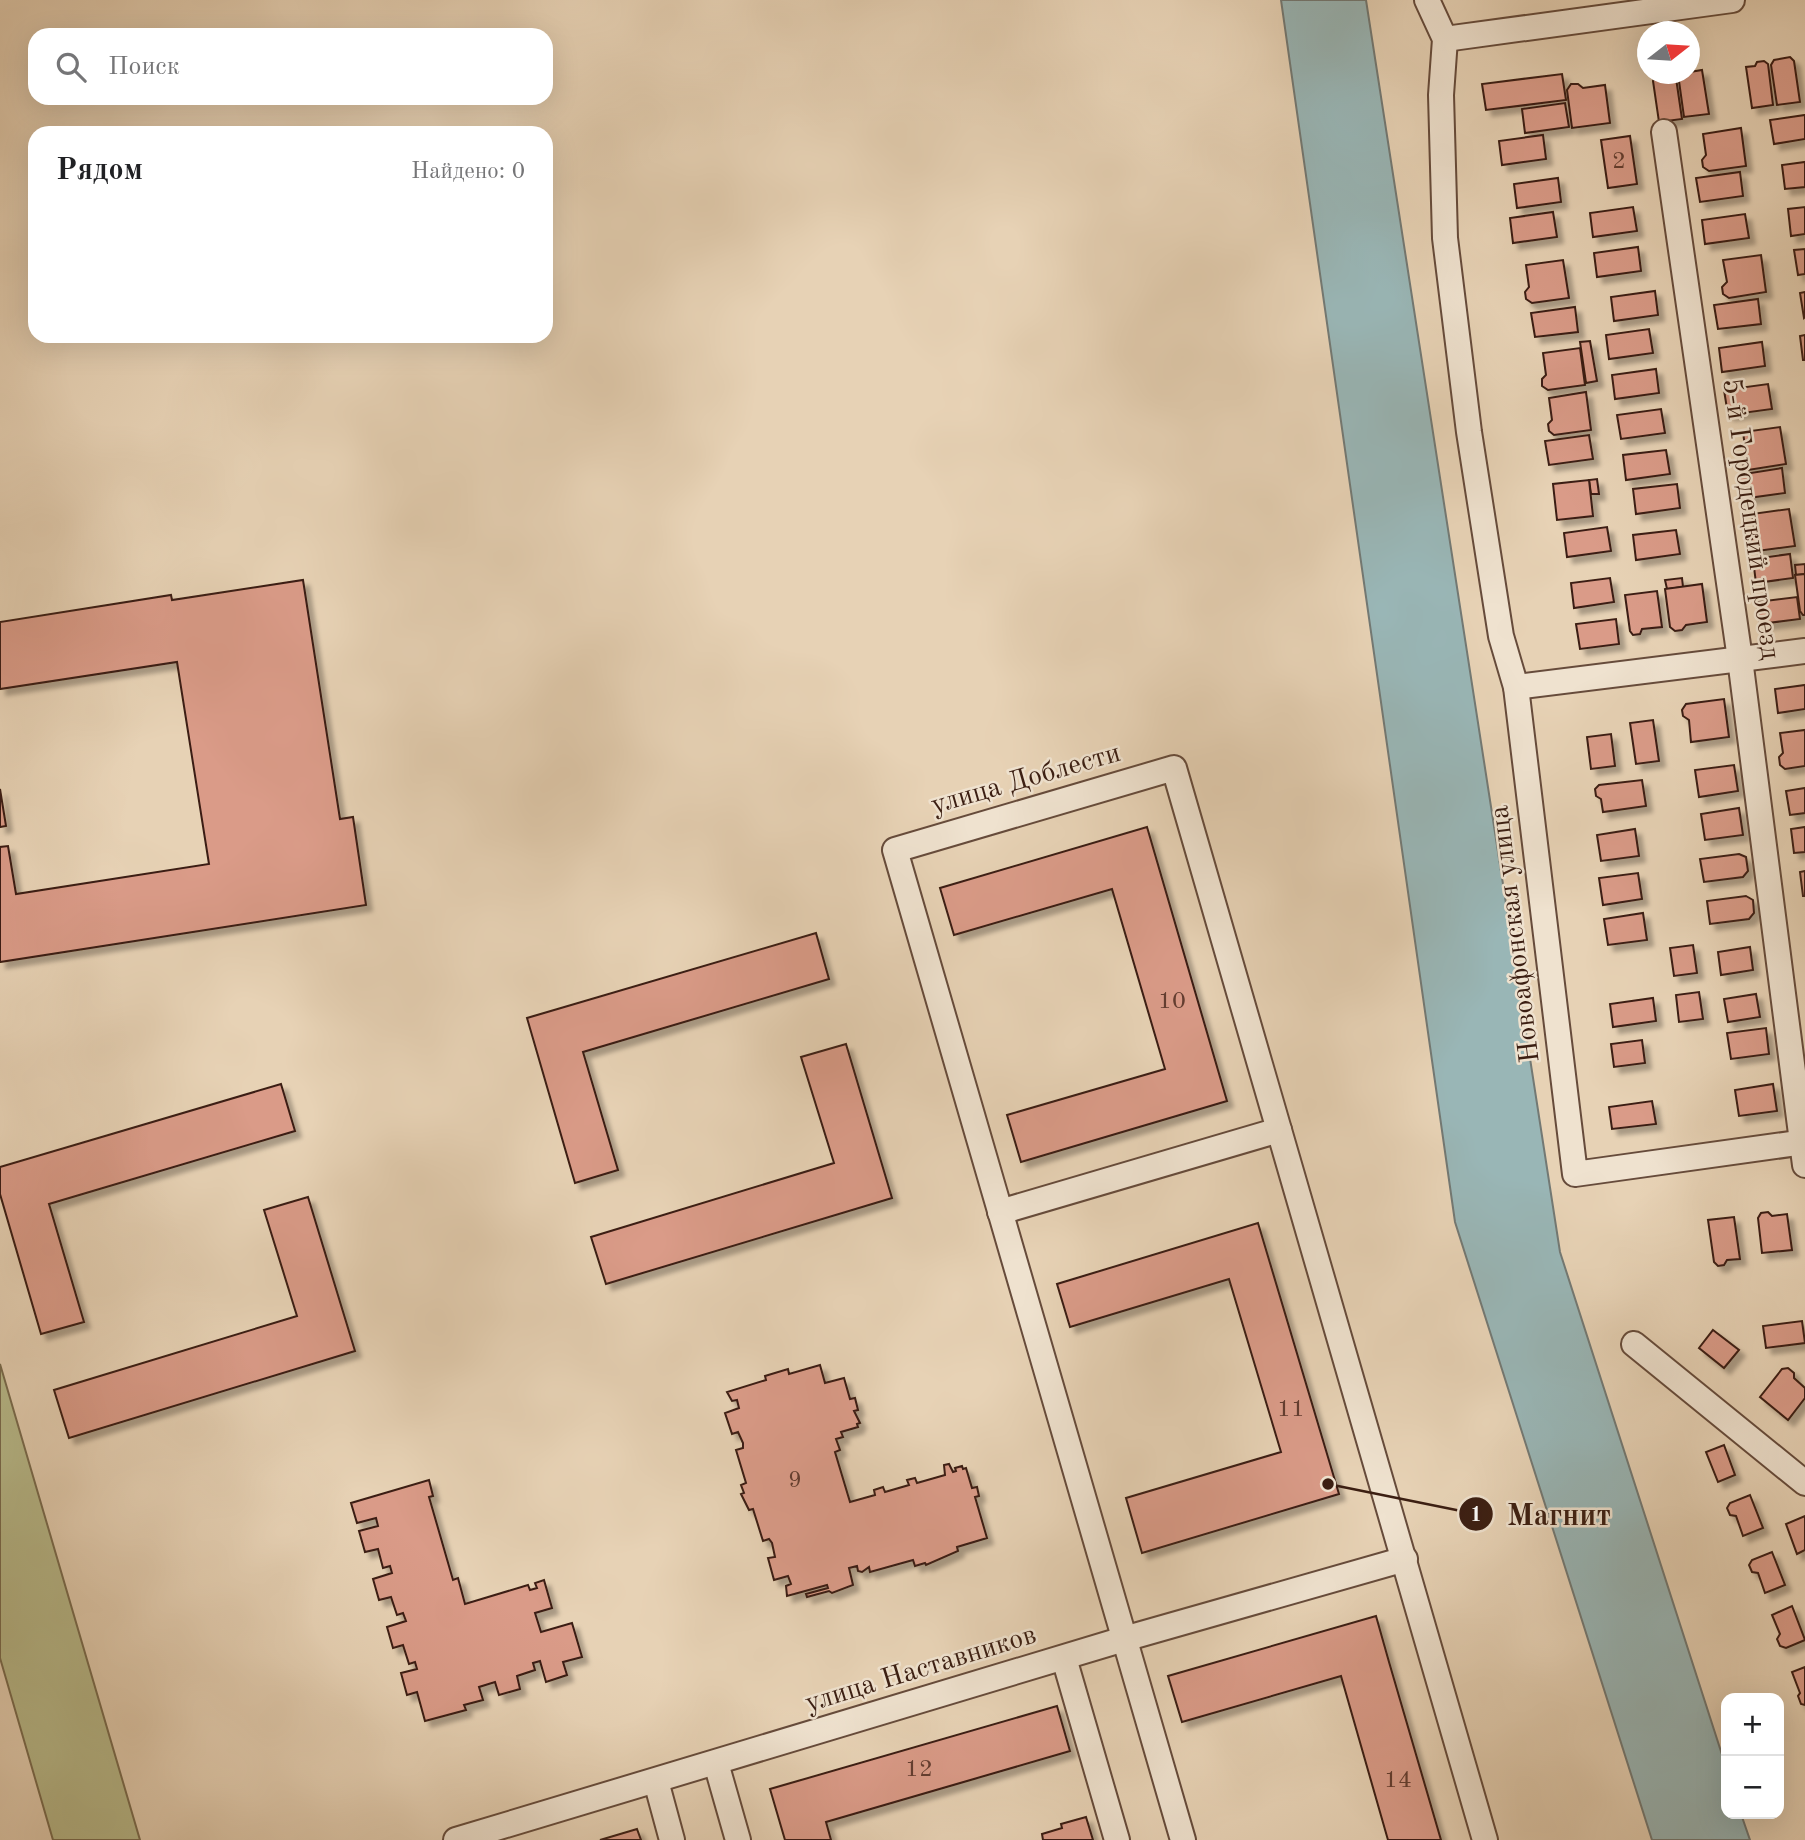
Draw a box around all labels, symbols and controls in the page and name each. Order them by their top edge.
north arrow [1637,21,1700,84]
search box [28,28,553,105]
icon: search [52,48,90,86]
text: Поиск [108,54,180,80]
house number: 2 [1612,150,1626,174]
text: Рядом [56,156,143,186]
text: Найдено: 0 [411,160,525,183]
street label: 5-й Городецкий проезд [1716,377,1784,662]
street label: улица Доблести [928,740,1124,820]
street label: Новоафонская улица [1486,804,1546,1064]
house number: 10 [1158,990,1186,1014]
house number: 11 [1277,1398,1305,1422]
house number: 9 [788,1469,802,1493]
callout: Магнит [1458,1489,1625,1540]
text: Магнит [1507,1502,1611,1532]
text: 1 [1470,1505,1482,1526]
street label: улица Наставников [802,1622,1040,1718]
map controls [1721,1693,1784,1819]
button: + [1721,1693,1784,1756]
button: − [1721,1756,1784,1819]
house number: 12 [905,1758,933,1782]
house number: 14 [1384,1769,1412,1793]

